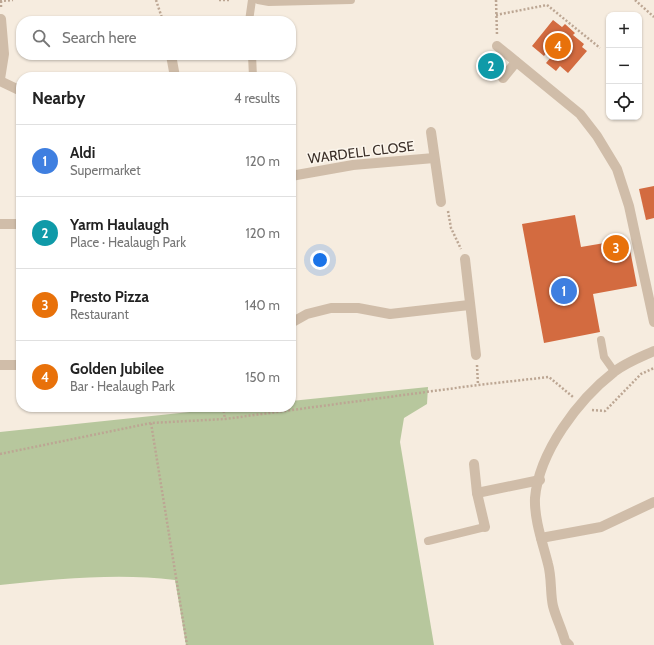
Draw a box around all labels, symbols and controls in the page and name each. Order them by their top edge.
map controls [606,12,642,120]
button: + [606,12,642,48]
search box [16,16,296,60]
icon: search [30,27,52,49]
text: Search here [62,29,137,47]
pin: 4 [545,31,571,61]
button: − [606,48,642,84]
pin: 2 [478,51,504,81]
button: locate [606,84,642,120]
text: Nearby [32,88,85,108]
text: 4 results [234,90,280,106]
street label: WARDELL CLOSE [307,137,415,167]
text: Aldi [70,144,95,162]
text: 1 [43,153,47,169]
text: 120 m [246,153,280,169]
text: Supermarket [70,162,141,178]
text: Yarm Haulaugh [70,216,169,234]
text: 2 [42,225,48,241]
text: 120 m [246,225,280,241]
pin: 3 [603,233,629,263]
text: Place · Healaugh Park [70,234,186,250]
your location [310,250,330,270]
pin: 1 [551,276,577,306]
text: Presto Pizza [70,288,149,306]
text: 3 [41,297,49,313]
text: 140 m [245,297,280,313]
text: Restaurant [70,306,129,322]
text: Golden Jubilee [70,360,164,378]
text: 4 [41,369,49,385]
text: 150 m [245,369,280,385]
text: Bar · Healaugh Park [70,378,175,394]

